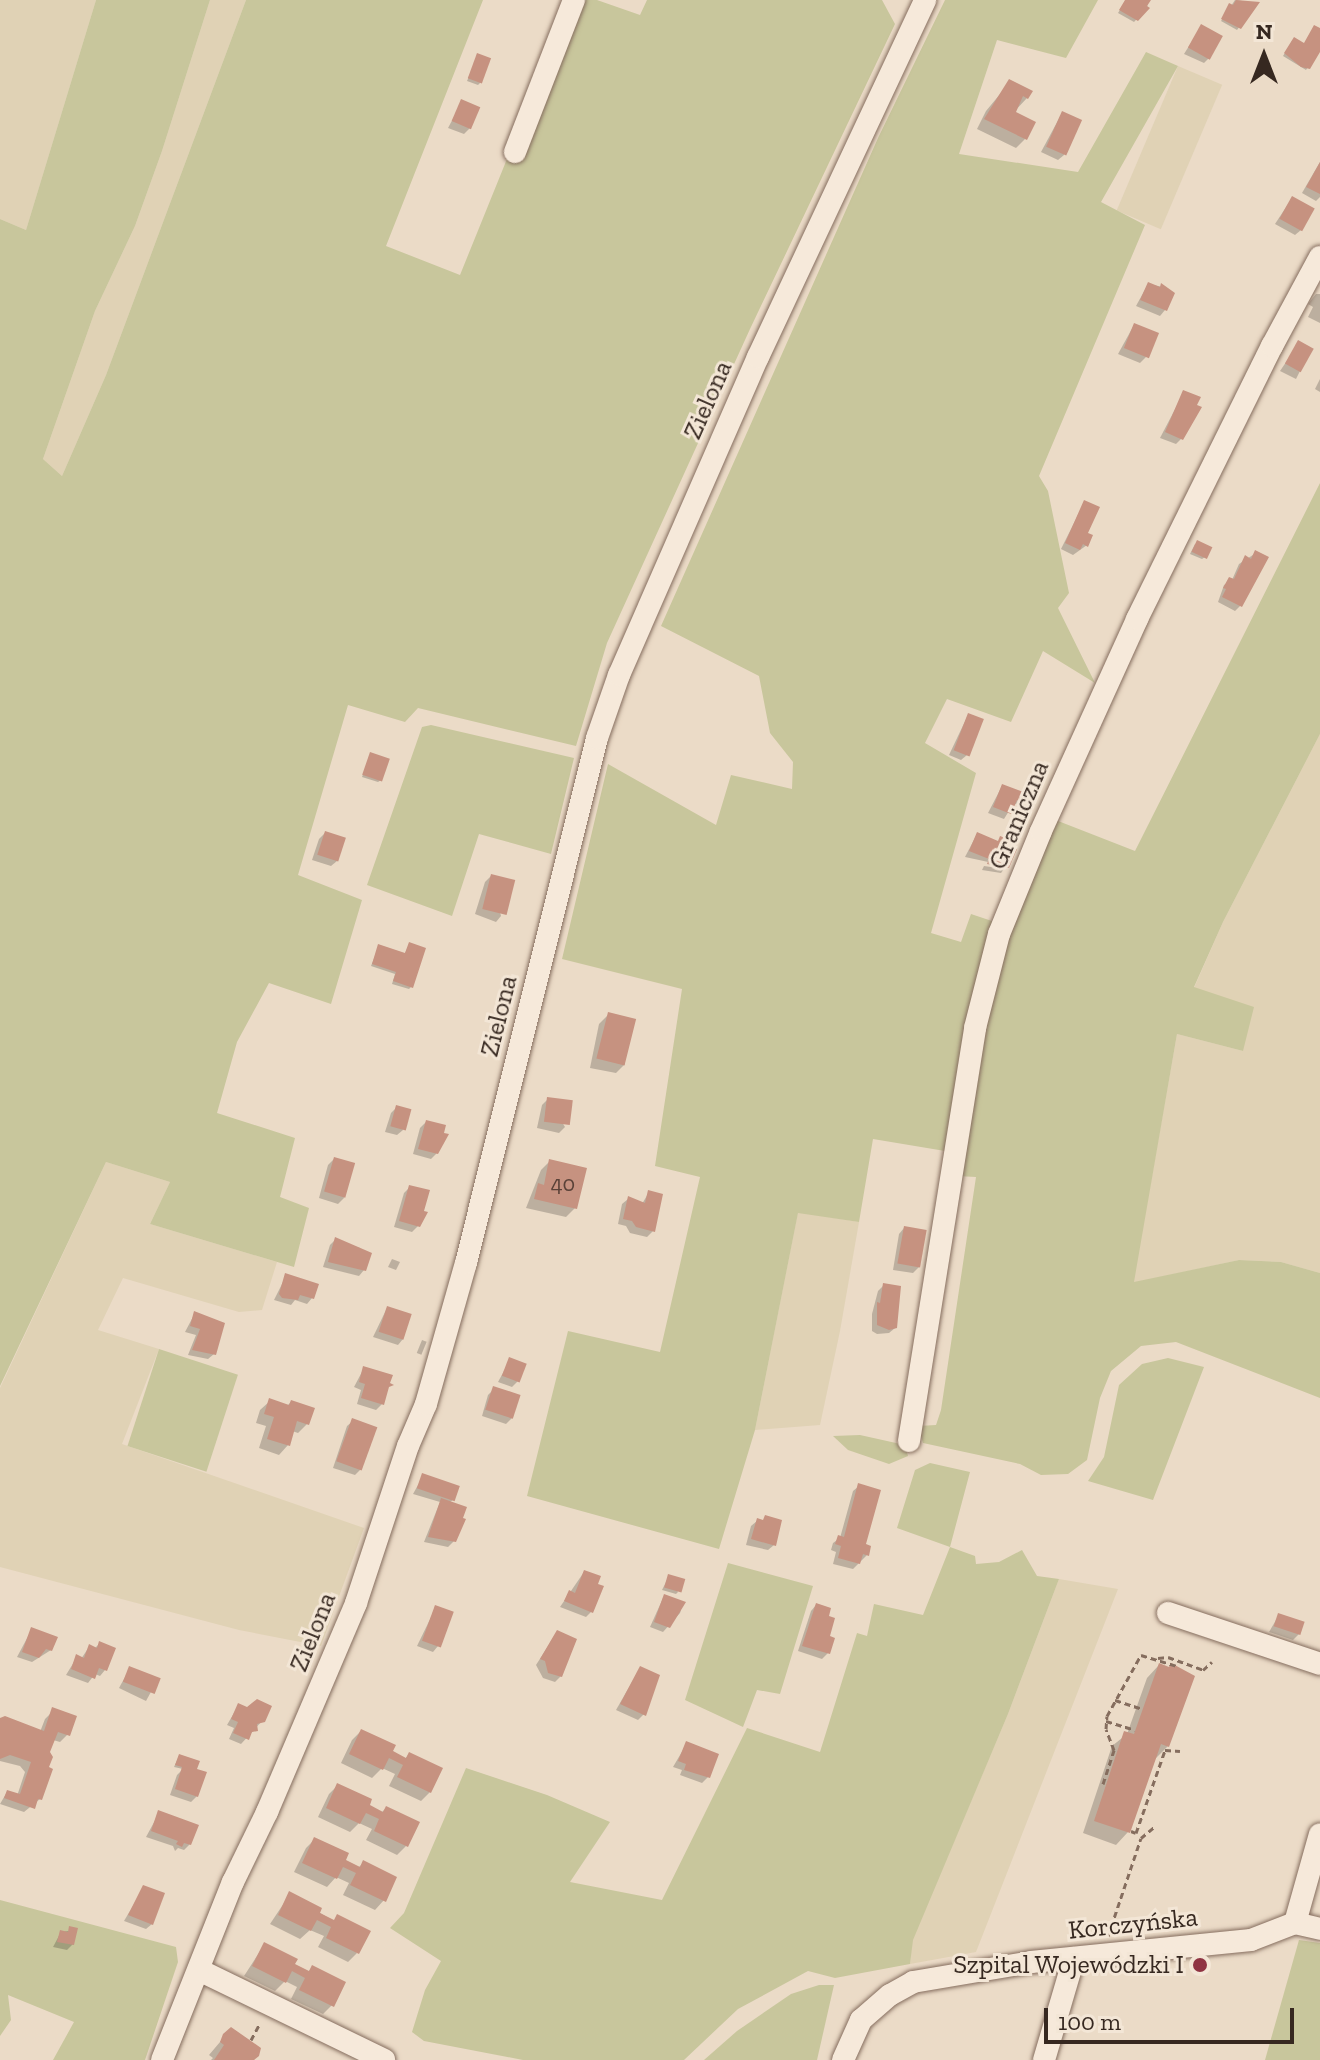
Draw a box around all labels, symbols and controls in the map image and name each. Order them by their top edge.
north arrow [1224,16,1304,96]
text: N [1256,18,1272,45]
street label: Zielona [677,356,739,444]
street label: Graniczna [982,756,1056,874]
street label: Zielona [474,972,524,1060]
house number: 40 [551,1171,575,1197]
street label: Zielona [283,1588,343,1676]
street label: Korczyńska [1067,1902,1199,1946]
place label: Szpital Wojewódzki I [952,1949,1184,1981]
marker: Szpital Wojewódzki I [1191,1956,1209,1974]
scale bar [1048,1992,1298,2042]
text: 100 m [1058,2007,1121,2036]

